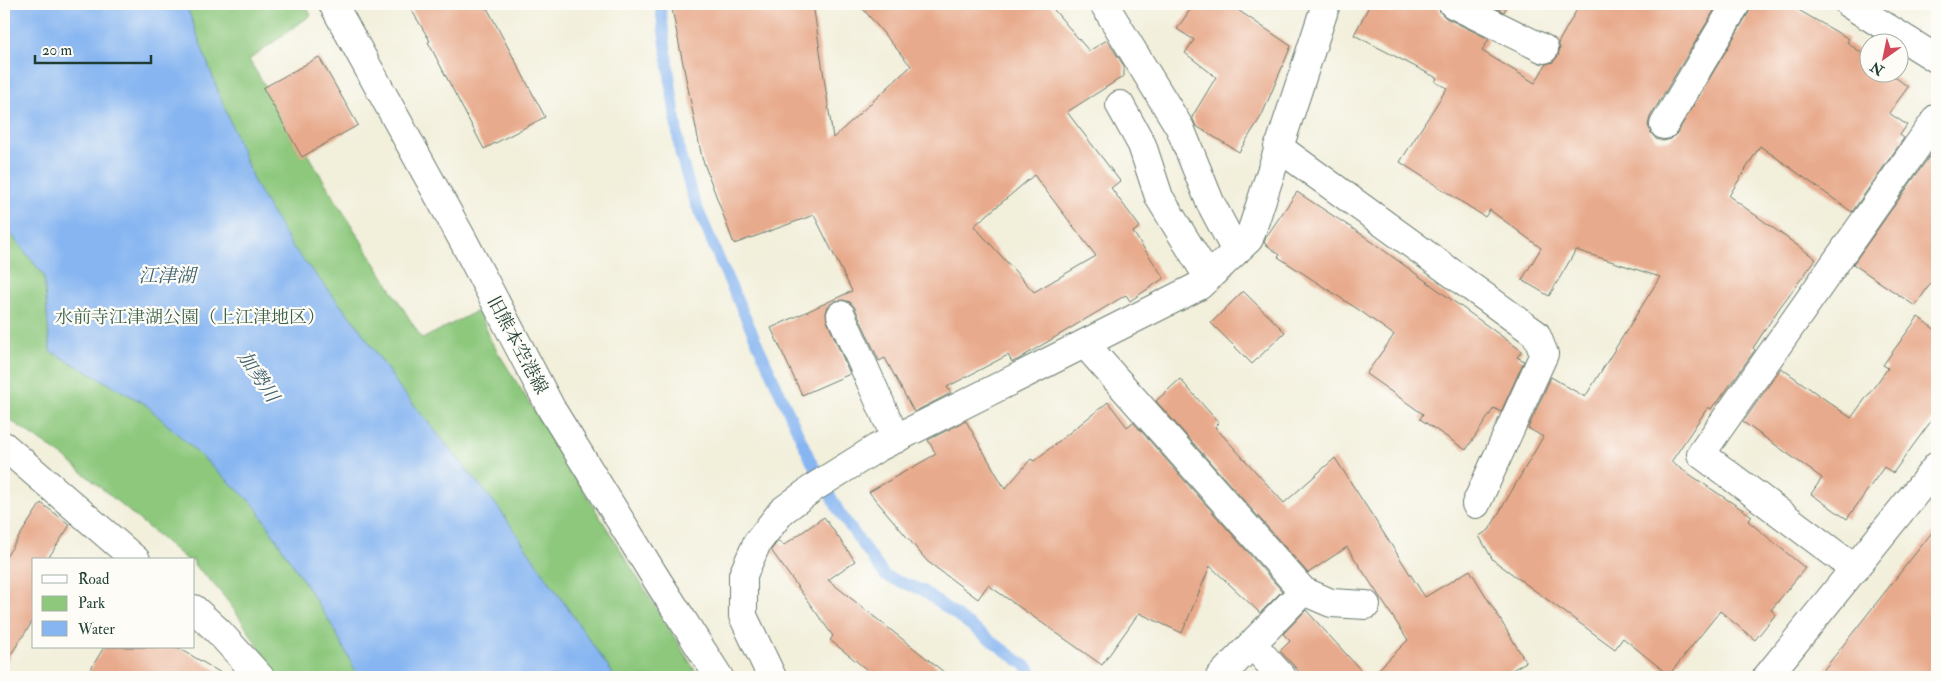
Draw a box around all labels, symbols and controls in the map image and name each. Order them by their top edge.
scale bar [35,32,151,64]
north arrow [1858,32,1908,82]
text: 20 m [42,41,72,60]
text: N [1867,58,1888,80]
water label: 江津湖 [138,264,198,288]
street label: 旧熊本空港線 [482,292,553,398]
park label: 水前寺江津湖公園（上江津地区） [55,306,325,329]
water label: 加勢川 [232,346,285,409]
legend [32,558,195,648]
text: Road [78,570,110,589]
text: Park [78,594,105,613]
text: Water [77,620,115,639]

